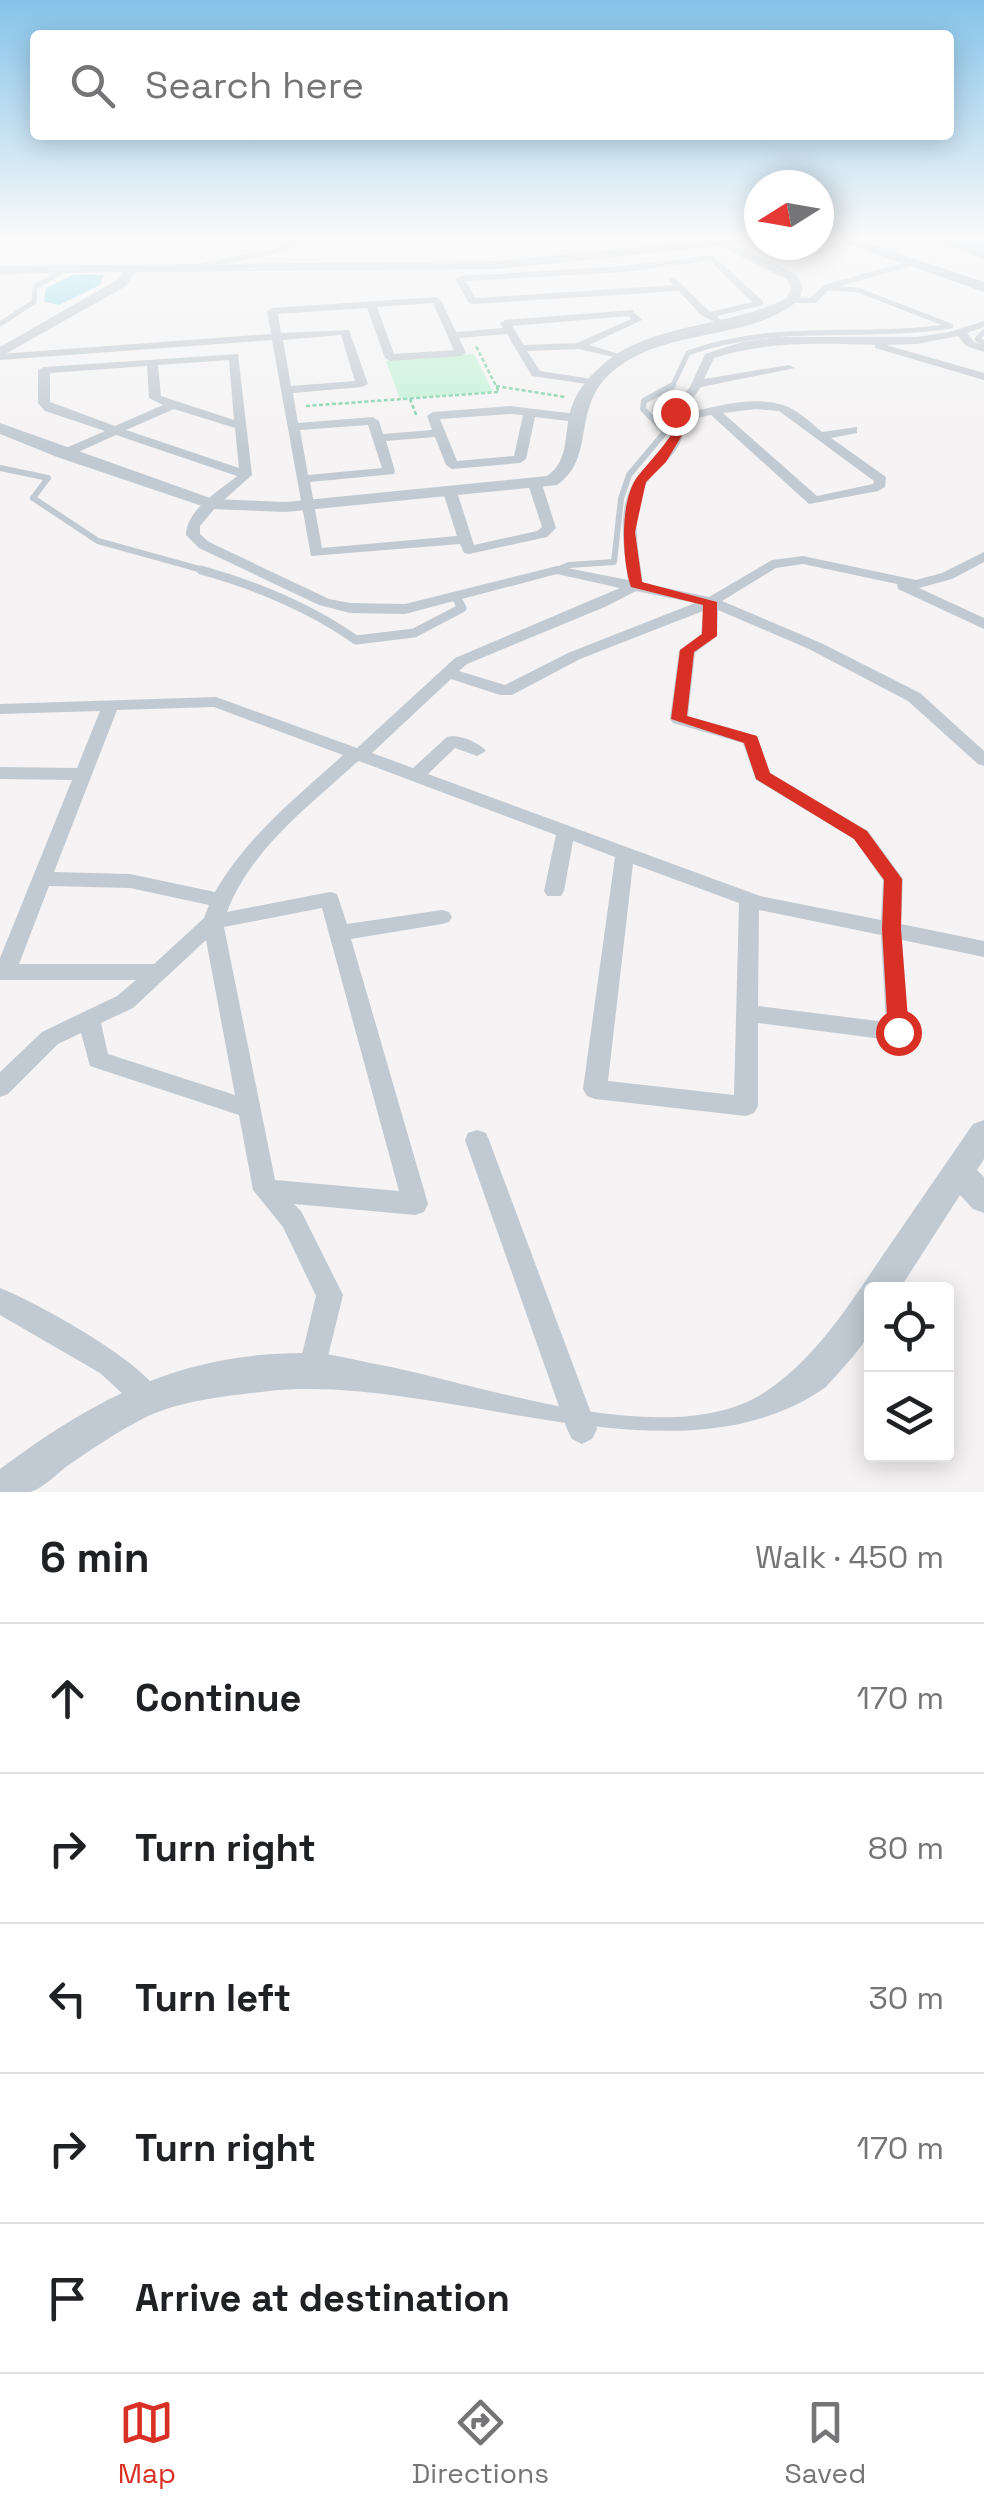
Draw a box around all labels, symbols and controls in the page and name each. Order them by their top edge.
search box [30,30,954,140]
icon: search [65,58,120,113]
text: Search here [145,61,364,109]
north arrow [744,170,834,260]
route end [653,390,699,436]
route start [876,1010,922,1056]
map controls [864,1282,954,1462]
button: locate [864,1282,954,1372]
button: layers [864,1372,954,1462]
text: 6 min [40,1531,150,1584]
text: Walk · 450 m [755,1537,944,1577]
icon: ahead [40,1671,95,1726]
text: Continue [135,1674,301,1722]
text: 170 m [857,1678,944,1718]
icon: right [40,1821,95,1876]
text: Turn right [135,1824,316,1872]
text: 80 m [868,1828,944,1868]
icon: left [40,1971,95,2026]
text: Turn left [135,1974,291,2022]
text: 30 m [868,1978,944,2018]
icon: right [40,2121,95,2176]
text: Turn right [135,2124,316,2172]
text: 170 m [857,2128,944,2168]
icon: arrive [40,2271,95,2326]
text: Arrive at destination [135,2274,510,2322]
tab: Map [118,2395,176,2491]
tab: Directions [412,2395,549,2491]
tab: Saved [785,2395,866,2491]

